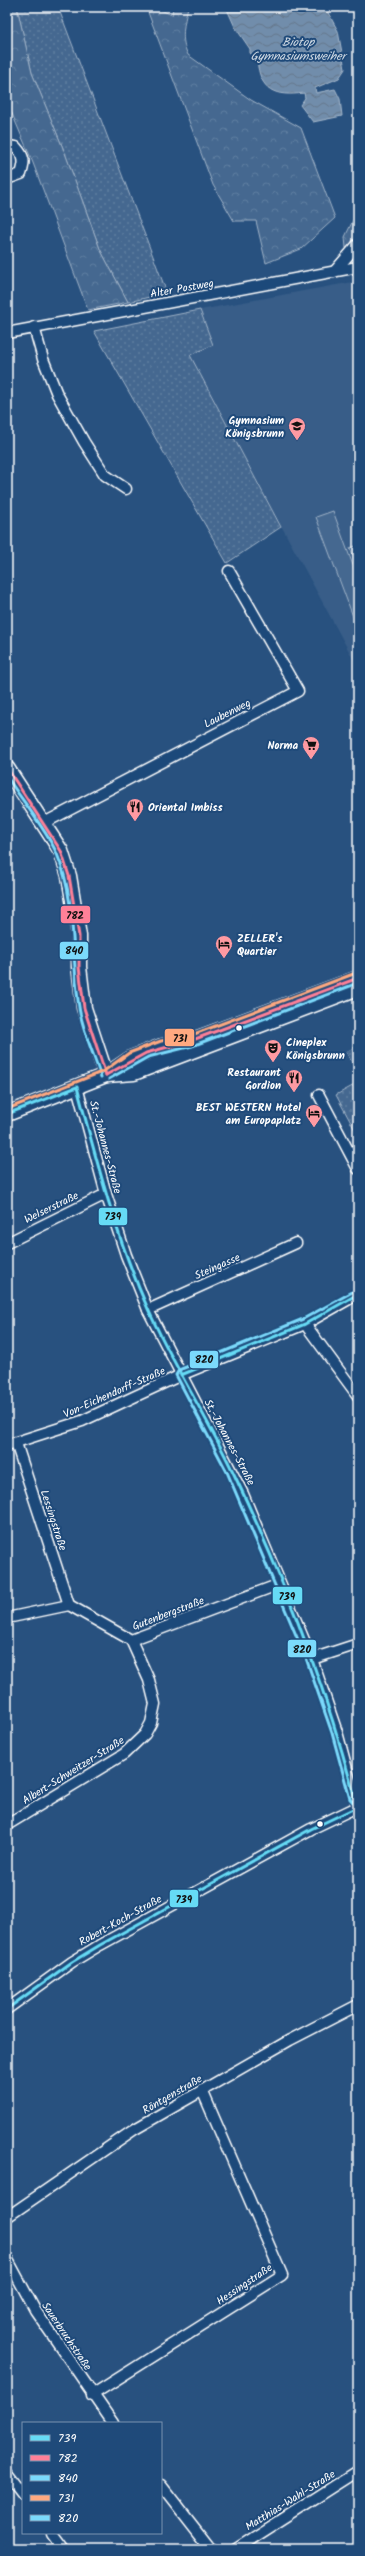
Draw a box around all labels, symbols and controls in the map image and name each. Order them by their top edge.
water label: Biotop Gymnasiumsweiher [250,33,349,66]
street label: Alter Postweg [149,275,215,303]
place label: Gymnasium Königsbrunn [225,412,284,443]
school or university icon: Gymnasium Königsbrunn [287,416,307,441]
street label: Laubenweg [201,694,254,733]
supermarket icon: Norma [301,735,321,760]
place label: Norma [267,737,298,755]
restaurant icon: Oriental Imbiss [125,797,145,822]
place label: Oriental Imbiss [148,799,223,817]
line badge: 782 [60,905,91,924]
text: 782 [66,907,84,925]
place label: ZELLER's Quartier [237,930,283,961]
hotel icon: ZELLER's Quartier [214,934,234,959]
line badge: 840 [59,941,89,960]
text: 840 [65,942,83,960]
unlabelled marker [234,1023,244,1033]
line badge: 731 [164,1028,195,1047]
text: 731 [173,1030,188,1048]
place label: Cineplex Königsbrunn [286,1034,345,1065]
theatre icon: Cineplex Königsbrunn [263,1038,283,1063]
place label: Restaurant Gordion [227,1064,282,1095]
restaurant icon: Restaurant Gordion [284,1068,304,1093]
street label: St.-Johannes-Straße [84,1099,126,1196]
place label: BEST WESTERN Hotel am Europaplatz [196,1099,301,1130]
hotel icon: BEST WESTERN Hotel am Europaplatz [304,1103,324,1128]
street label: Welserstraße [21,1187,82,1229]
line badge: 739 [98,1207,128,1226]
text: 739 [105,1208,122,1226]
street label: Steingasse [192,1249,243,1285]
line badge: 820 [189,1350,219,1369]
text: 820 [195,1351,214,1369]
street label: Von-Eichendorff-Straße [60,1362,168,1424]
street label: St.-Johannes-Straße [199,1396,260,1489]
street label: Lessingstraße [35,1487,71,1553]
line badge: 739 [272,1586,303,1605]
text: 739 [279,1588,296,1606]
street label: Gutenbergstraße [130,1592,207,1636]
line badge: 820 [287,1639,317,1658]
text: 820 [293,1641,312,1659]
street label: Albert-Schweitzer-Straße [19,1732,128,1810]
unlabelled marker [315,1819,325,1829]
line badge: 739 [169,1889,199,1908]
street label: Robert-Koch-Straße [76,1891,165,1951]
text: 739 [176,1891,193,1909]
street label: Röntgenstraße [139,2070,206,2119]
street label: Hessingstraße [213,2259,276,2310]
street label: Sauerbruchstraße [36,2299,96,2375]
legend [22,2422,162,2534]
text: 739 [58,2429,76,2448]
text: 782 [58,2449,78,2468]
street label: Matthias-Wahl-Straße [242,2466,339,2536]
text: 840 [58,2469,78,2488]
text: 731 [58,2489,74,2508]
text: 820 [58,2509,78,2528]

